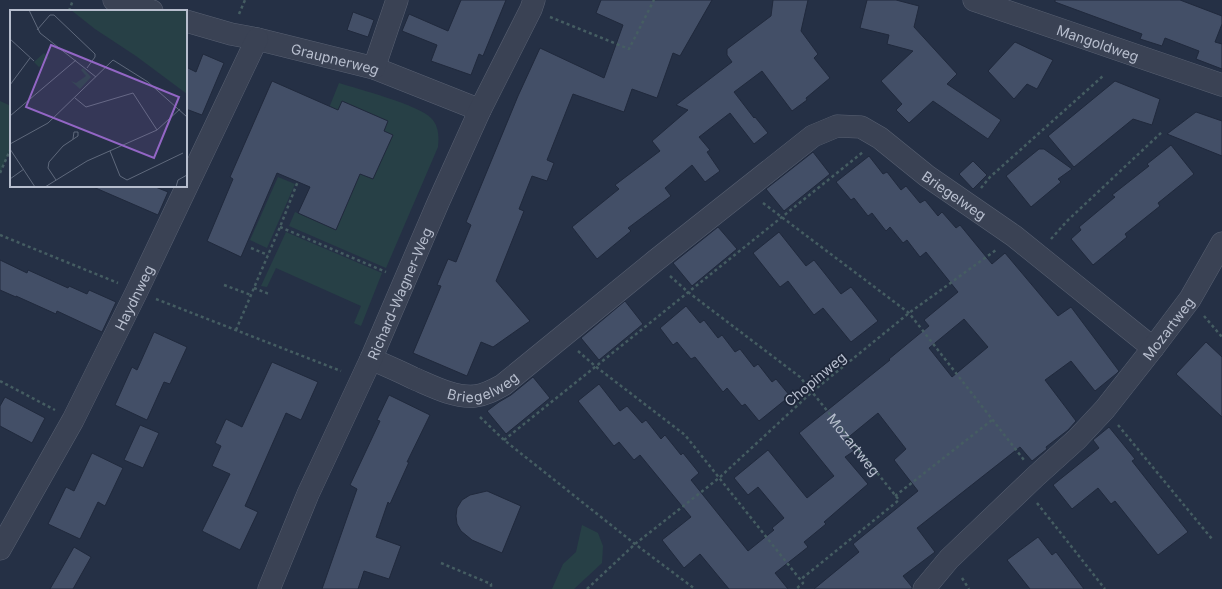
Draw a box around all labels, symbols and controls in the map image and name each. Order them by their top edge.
inset map [10,10,187,187]
street label: Mangoldweg [1055,21,1141,64]
street label: Graupnerweg [289,39,382,78]
street label: Briegelweg [919,167,990,223]
street label: Richard-Wagner-Weg [363,225,435,362]
street label: Haydnweg [111,262,157,333]
street label: Mozartweg [1139,293,1197,363]
street label: Chopinweg [781,348,849,410]
street label: Briegelweg [446,368,521,405]
street label: Mozartweg [824,410,884,479]

